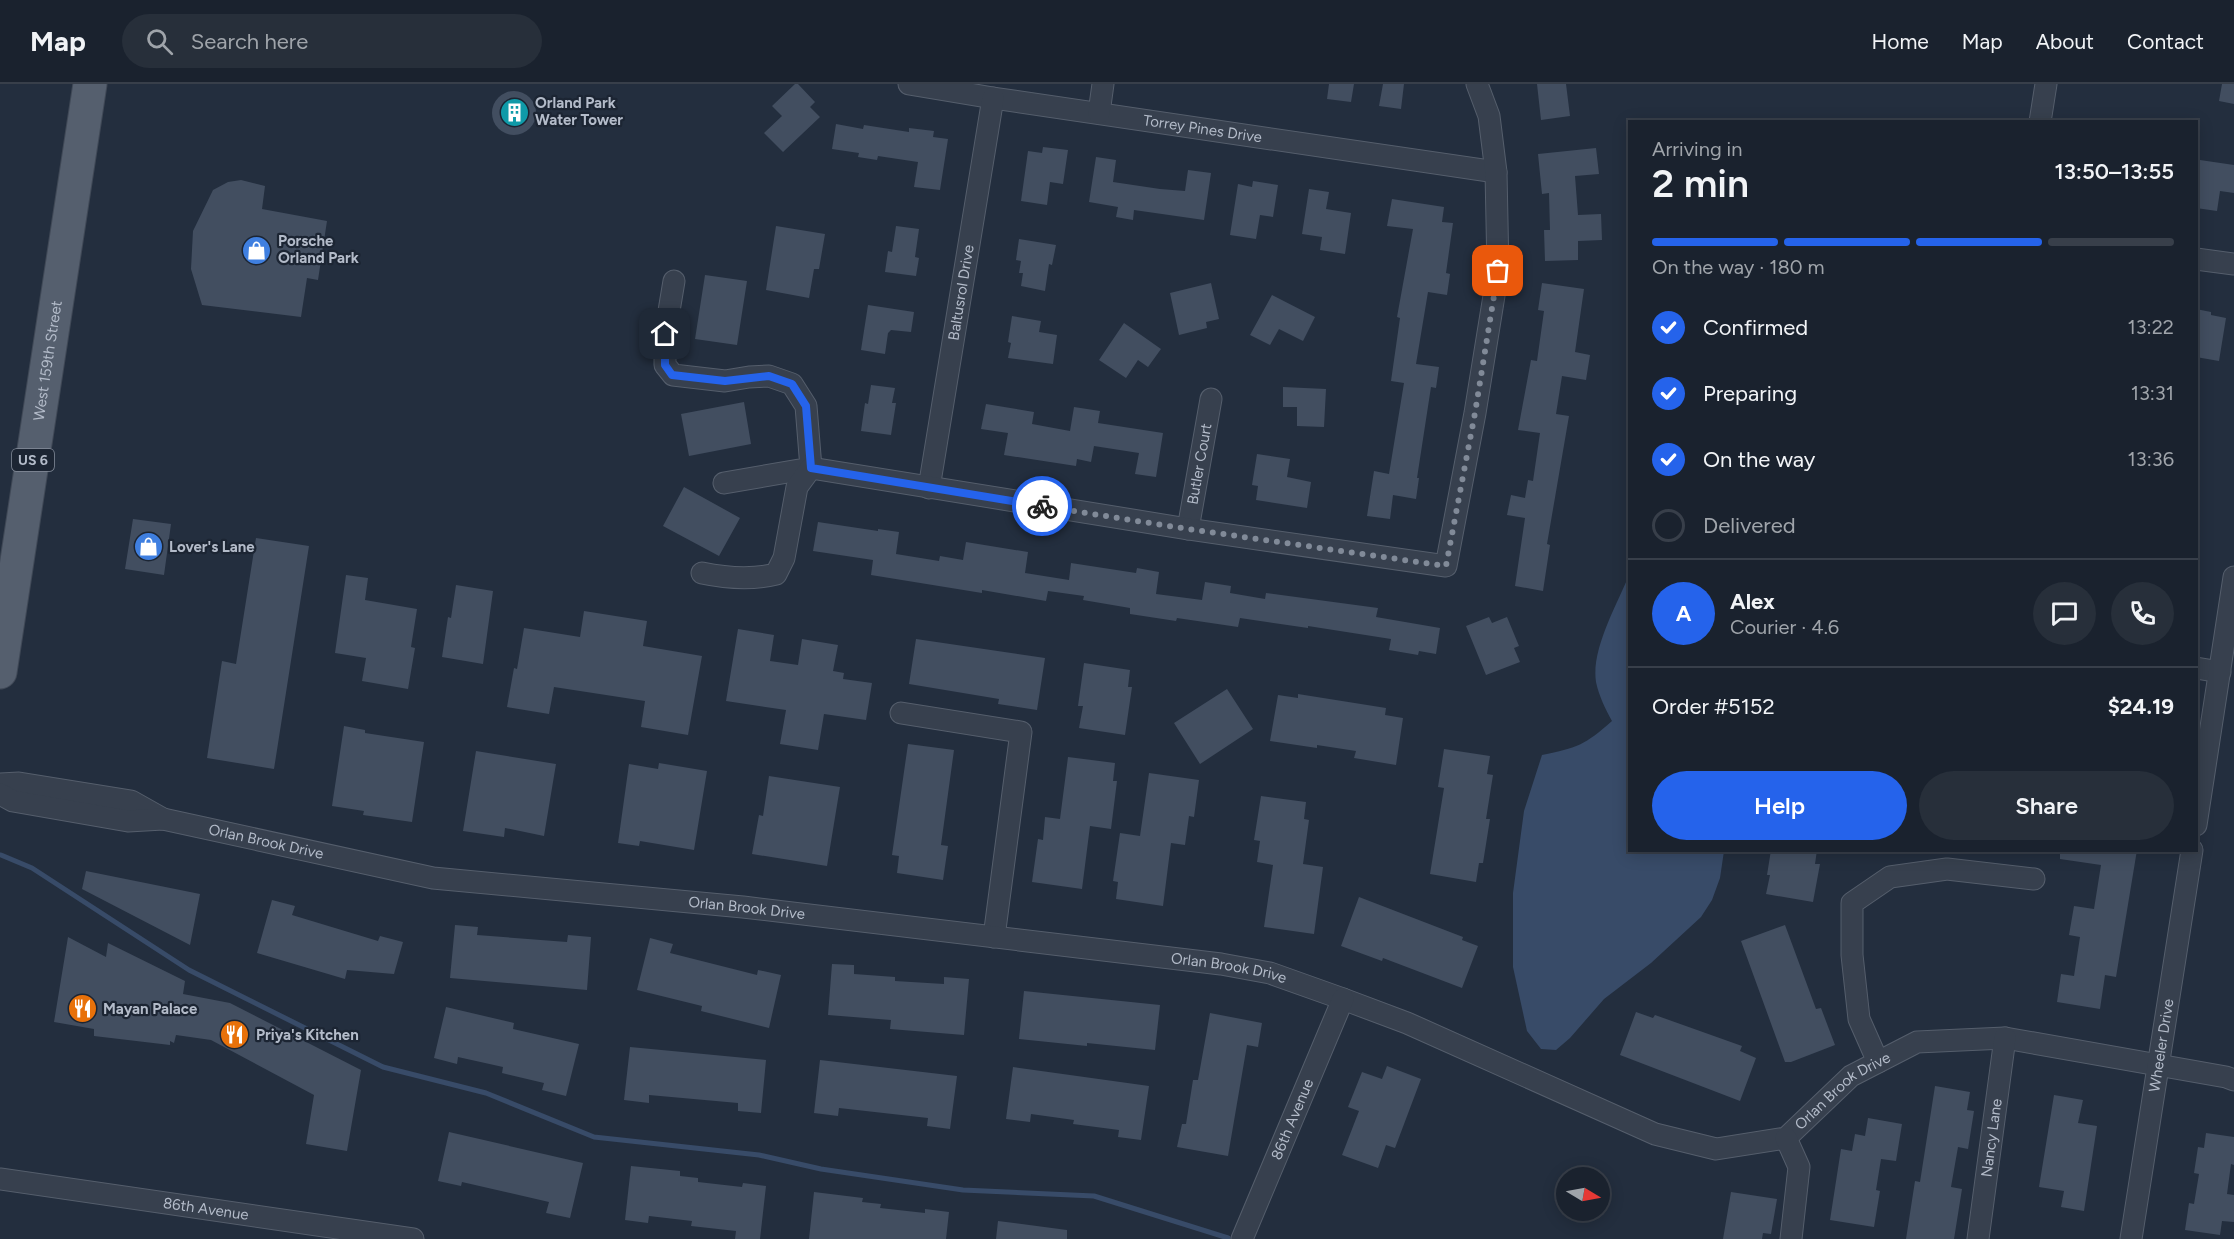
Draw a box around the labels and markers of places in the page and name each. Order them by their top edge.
place label: Orland Park Water Tower [535,94,623,129]
building icon: Orland Park Water Tower [498,96,530,128]
place label: Porsche Orland Park [278,232,359,267]
shop icon: Porsche Orland Park [241,234,273,266]
pin [1472,245,1523,296]
pin [639,308,690,359]
shop icon: Lover's Lane [132,531,164,563]
place label: Lover's Lane [169,538,255,556]
restaurant icon: Mayan Palace [66,993,98,1025]
place label: Mayan Palace [103,1000,198,1018]
restaurant icon: Priya's Kitchen [219,1019,251,1051]
place label: Priya's Kitchen [256,1026,359,1044]

